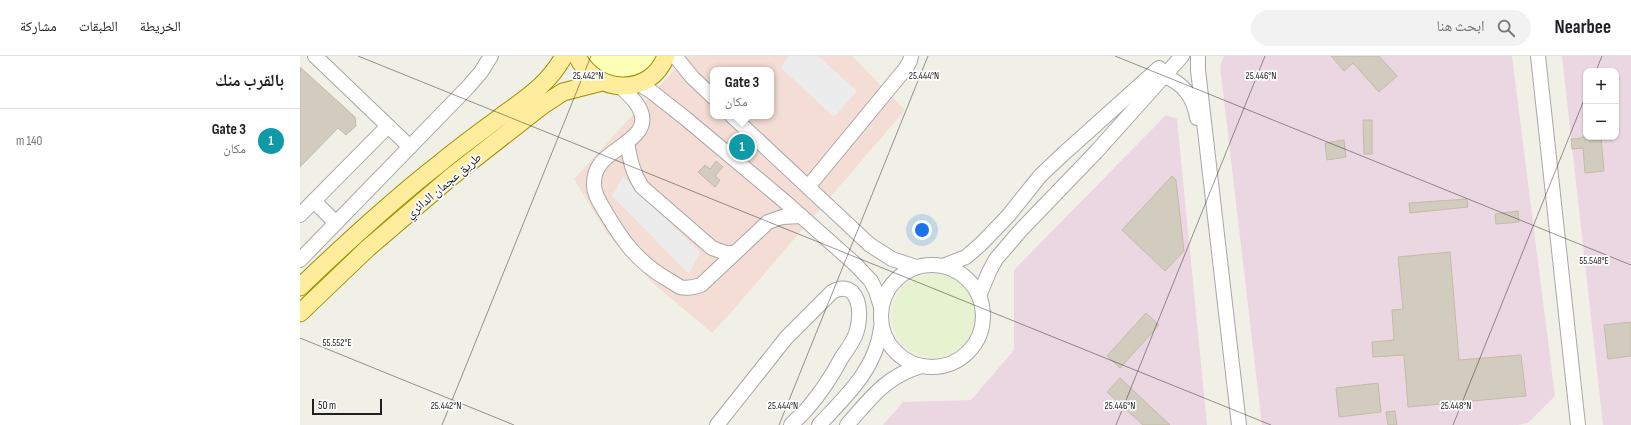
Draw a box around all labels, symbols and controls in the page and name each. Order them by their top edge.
search box [1251,10,1531,46]
text: Nearbee [1555,16,1611,39]
text: ابحث هنا [1436,17,1485,36]
icon: search [1495,17,1517,39]
text: مشاركة [20,18,57,35]
text: الطبقات [79,18,118,35]
text: الخريطة [140,18,181,35]
popup [710,67,774,119]
map controls [1583,68,1619,140]
button: + [1583,68,1619,104]
text: 25.442°N [573,70,603,82]
text: 25.444°N [909,70,939,82]
text: 25.446°N [1246,70,1276,82]
text: بالقرب منك [215,71,284,91]
text: Gate 3 [725,73,759,92]
text: مكان [725,94,748,110]
button: − [1583,104,1619,140]
text: Gate 3 [212,120,246,139]
pin: 1 [729,132,755,162]
text: 140 m [16,133,42,149]
text: 1 [268,133,274,149]
text: مكان [223,141,246,157]
street label: طريق عجمان الدائري [402,149,486,224]
your location [912,220,932,240]
text: 55.548°E [1579,255,1609,267]
text: 55.552°E [322,337,352,349]
scale bar [312,397,382,416]
text: 50 m [318,399,336,412]
text: 25.442°N [431,400,461,412]
text: 25.444°N [768,400,798,412]
text: 25.446°N [1105,400,1135,412]
text: 25.448°N [1441,400,1471,412]

